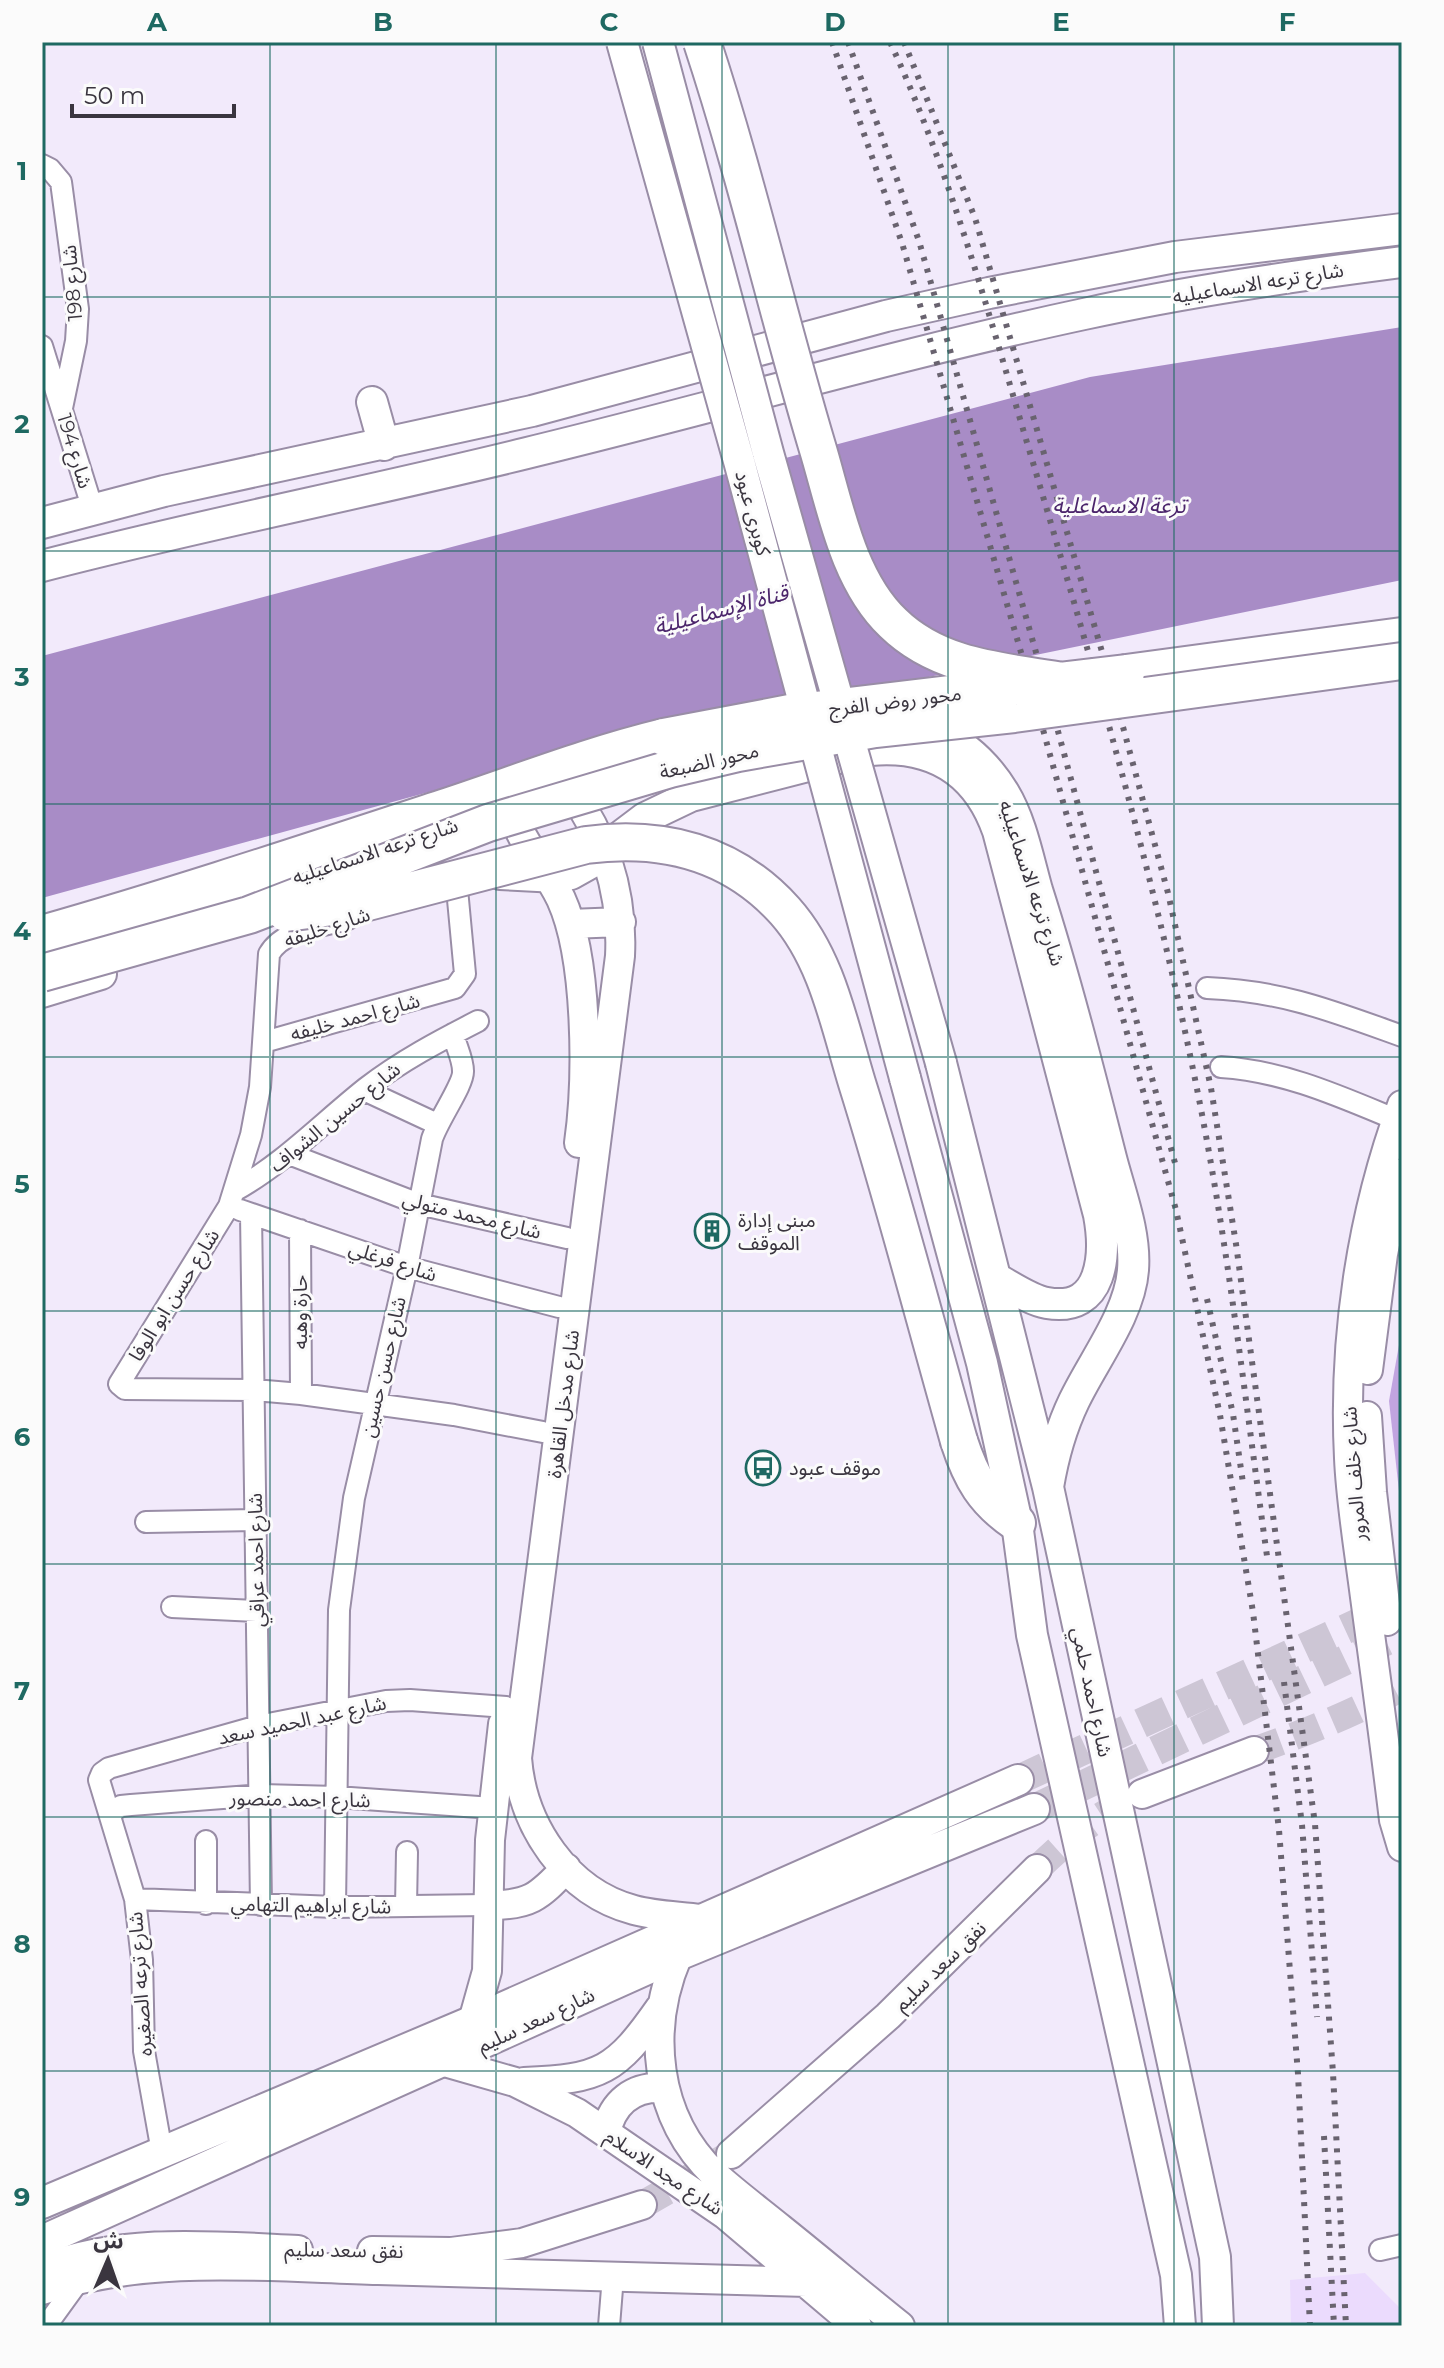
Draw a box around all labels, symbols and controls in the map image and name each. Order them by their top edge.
text: A [146,6,168,38]
text: B [373,6,393,38]
text: C [600,6,619,38]
text: D [824,6,846,38]
text: E [1052,6,1070,38]
text: F [1279,6,1295,38]
scale bar [72,68,234,118]
text: 50 m [84,81,145,110]
text: 1 [17,155,27,187]
street label: شارع 198 [57,244,90,322]
street label: شارع ترعه الاسماعيليه [1171,258,1346,311]
text: 2 [14,408,30,440]
street label: شارع 194 [49,411,98,492]
street label: كوبرى عبود [730,468,776,559]
water label: ترعة الاسماعلية [1052,492,1189,519]
water label: قناة الإسماعيلية [651,578,793,641]
text: 3 [13,661,30,693]
street label: محور روض الفرج [827,681,963,724]
street label: محور الضبعة [657,738,761,784]
street label: شارع ترعه الاسماعيليه [991,797,1070,970]
street label: شارع ترعه الاسماعيليه [289,813,462,892]
street label: شارع خليفه [281,902,374,955]
text: 4 [13,915,31,947]
street label: شارع احمد خليفه [288,988,423,1049]
street label: شارع حسين الشواف [265,1057,407,1179]
text: 5 [14,1168,30,1200]
street label: شارع محمد متولي [399,1186,544,1247]
place label: مبنى إدارة الموقف [738,1208,816,1255]
building icon: مبنى إدارة الموقف [693,1212,731,1250]
street label: شارع حسن ابو الوفا [124,1224,227,1367]
street label: شارع فرغلي [345,1235,440,1290]
street label: حارة وهبه [288,1275,312,1349]
street label: شارع حسن حسين [355,1294,414,1440]
street label: شارع مدخل القاهرة [542,1328,587,1480]
street label: شارع خلف المرور [1337,1406,1374,1543]
text: 6 [14,1421,31,1453]
bus stop icon: موقف عبود [744,1449,782,1487]
place label: موقف عبود [789,1456,881,1480]
street label: شارع احمد عراقي [243,1493,273,1627]
street label: شارع احمد حلمي [1063,1625,1117,1760]
text: 7 [14,1675,30,1707]
street label: شارع عبد الحميد سعد [216,1690,389,1752]
street label: شارع احمد منصور [228,1786,371,1815]
street label: شارع ابراهيم التهامي [230,1892,391,1922]
street label: شارع ترعه الصغيره [123,1911,160,2057]
street label: نفق سعد سليم [889,1916,993,2018]
text: 8 [13,1928,31,1960]
street label: شارع سعد سليم [474,1982,600,2060]
street label: شارع مجد الاسلام [599,2124,728,2223]
text: 9 [14,2181,30,2213]
north arrow [68,2220,148,2300]
text: ش [93,2226,124,2255]
street label: نفق سعد سليم [284,2237,404,2266]

